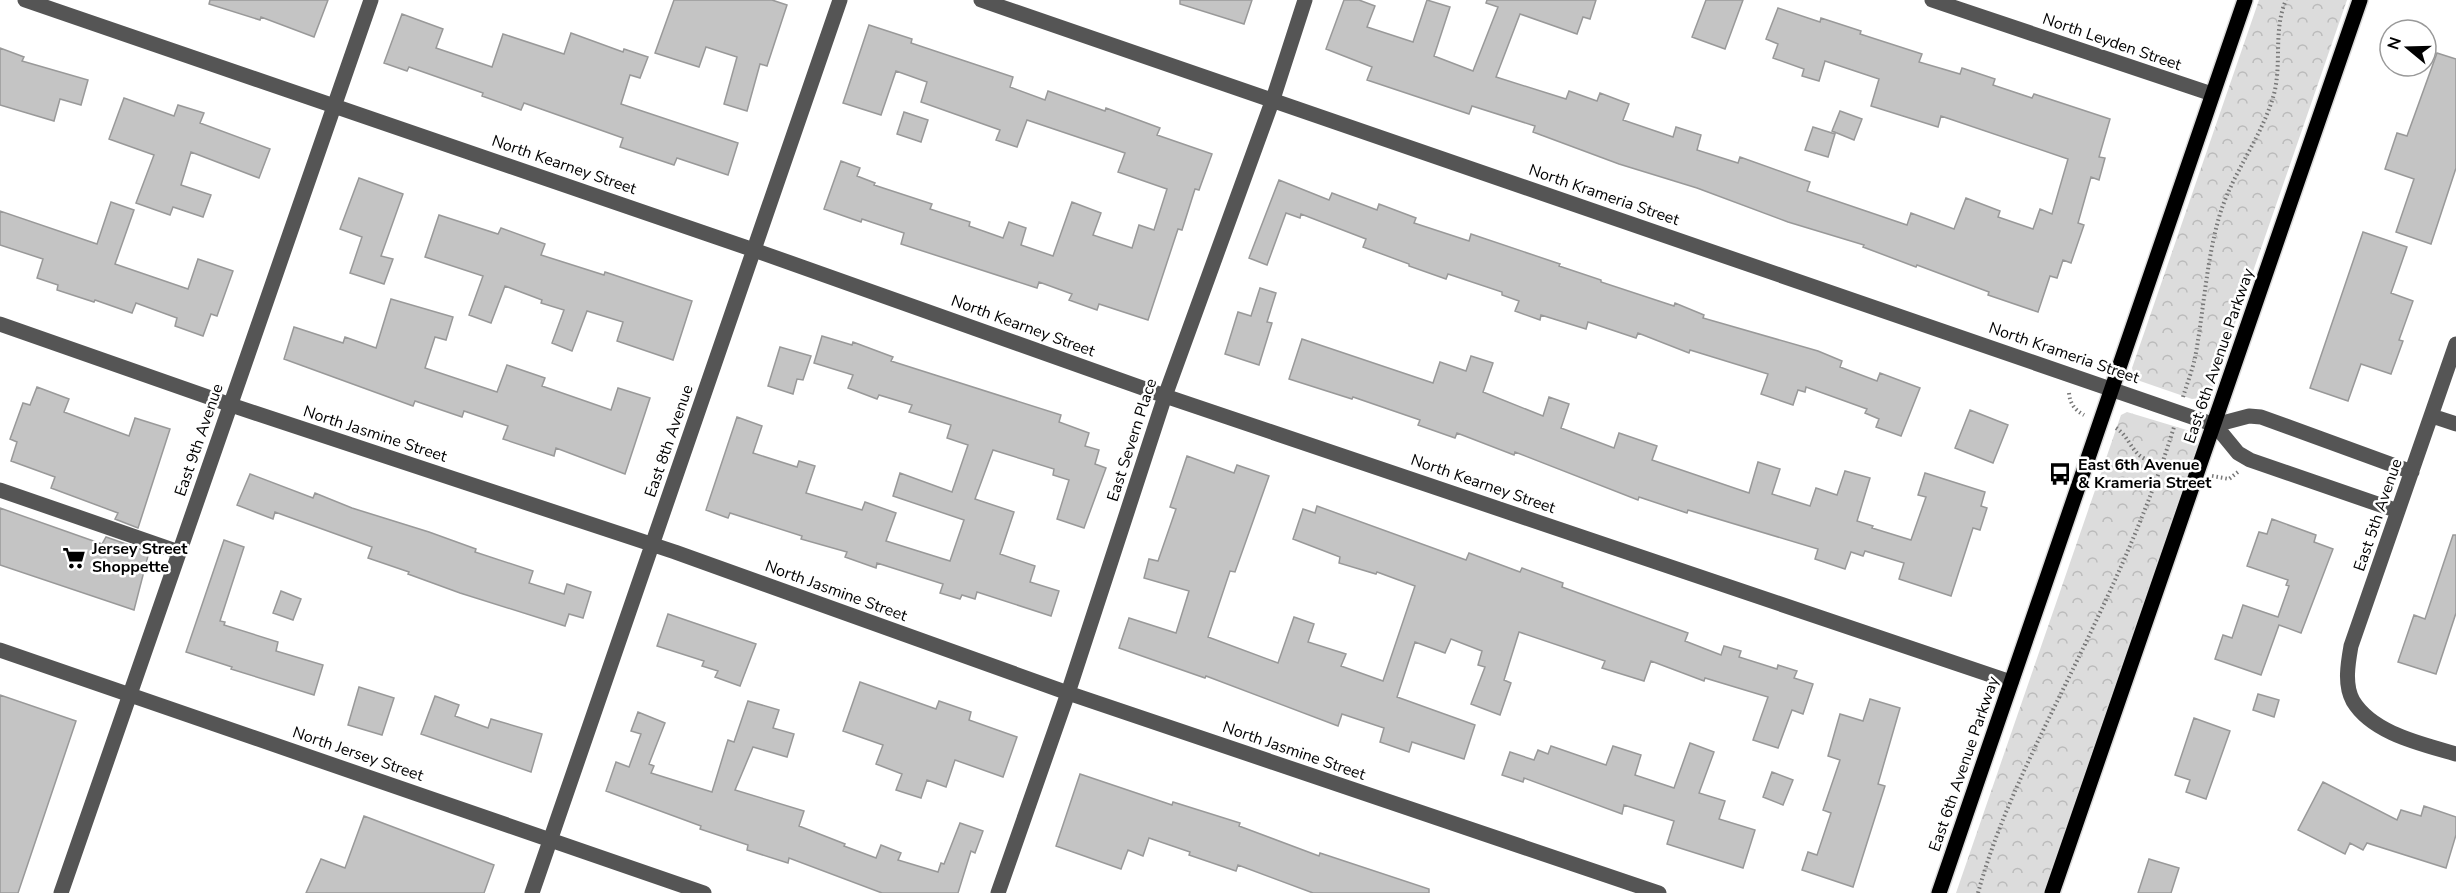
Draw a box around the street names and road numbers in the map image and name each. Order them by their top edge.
street label: North Leyden Street [2040,8,2185,76]
street label: North Kearney Street [489,130,640,200]
street label: North Krameria Street [1526,159,1683,231]
street label: East 6th Avenue Parkway [2179,265,2260,446]
street label: North Kearney Street [948,290,1098,362]
street label: North Krameria Street [1986,317,2143,389]
street label: East Severn Place [1102,376,1162,504]
street label: East 9th Avenue [169,381,229,499]
street label: East 8th Avenue [639,382,699,500]
street label: North Jasmine Street [300,400,450,468]
street label: North Kearney Street [1408,449,1559,519]
street label: East 5th Avenue [2348,456,2408,574]
street label: North Jasmine Street [762,555,911,627]
street label: East 6th Avenue Parkway [1924,673,2005,854]
street label: North Jasmine Street [1220,716,1369,786]
street label: North Jersey Street [290,721,427,787]

